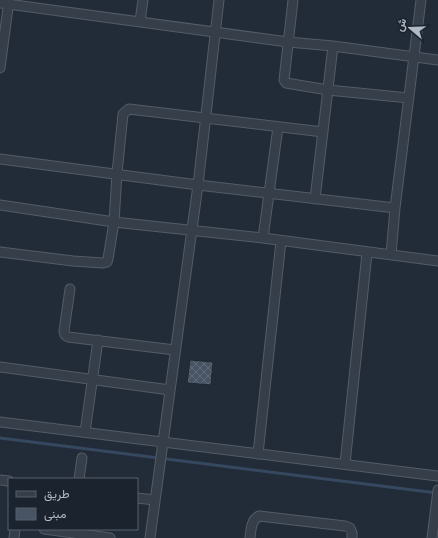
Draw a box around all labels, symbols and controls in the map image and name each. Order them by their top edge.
north arrow [390,8,430,48]
text: ش [392,16,410,34]
legend [8,478,138,530]
text: طريق [44,486,70,503]
text: مبنى [44,506,66,523]

